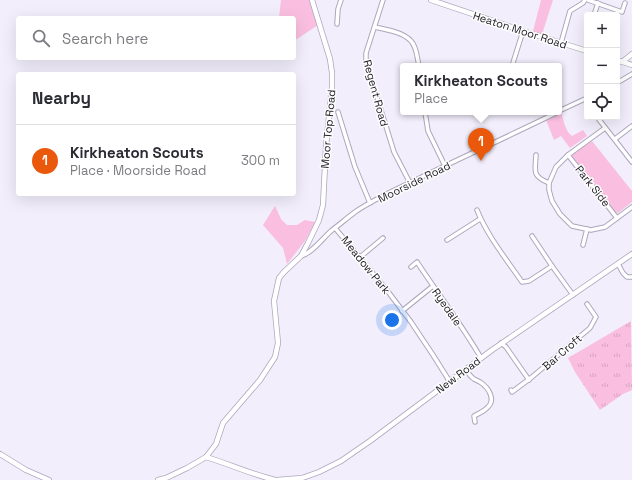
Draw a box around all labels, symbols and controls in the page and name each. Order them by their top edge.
street label: Heaton Moor Road [471,8,569,52]
map controls [584,12,620,120]
button: + [584,12,620,48]
search box [16,16,296,60]
icon: search [30,27,52,49]
text: Search here [62,29,148,48]
button: − [584,48,620,84]
street label: Regent Road [360,58,392,128]
popup [400,63,562,115]
text: Kirkheaton Scouts [414,71,548,90]
button: locate [584,84,620,120]
text: Nearby [32,87,91,109]
street label: Moor Top Road [318,89,338,169]
text: Place [414,90,448,107]
pin: 1 [468,128,494,161]
text: Kirkheaton Scouts [70,143,204,162]
text: 1 [42,152,48,169]
text: 300 m [241,152,280,169]
street label: Moorside Road [375,158,453,206]
text: Place · Moorside Road [70,162,206,179]
street label: Park Side [572,162,614,210]
street label: Meadow Park [338,233,394,297]
street label: Ryedale [429,285,465,329]
your location [382,310,402,330]
street label: Bar Croft [539,331,585,373]
street label: New Road [433,354,483,396]

